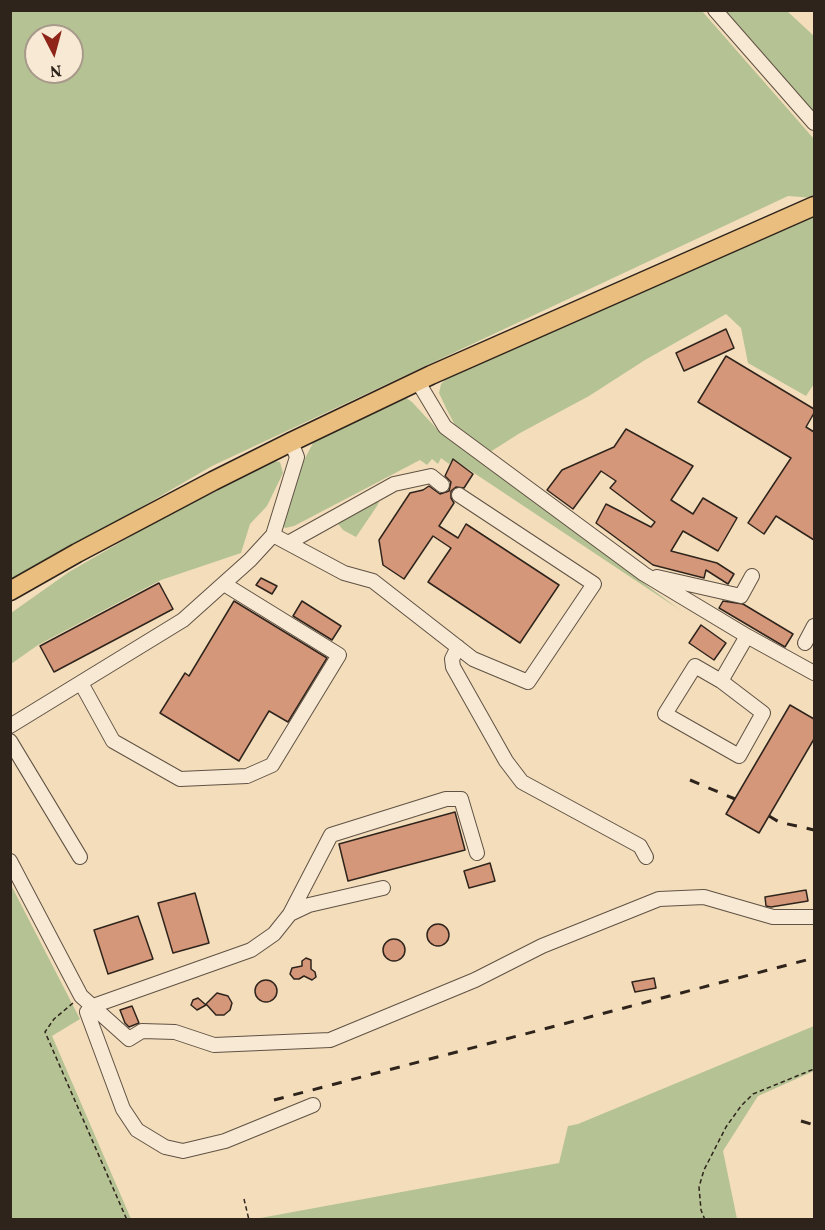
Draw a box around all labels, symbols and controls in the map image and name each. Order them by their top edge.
north arrow [24,24,84,84]
text: N [49,58,63,81]

